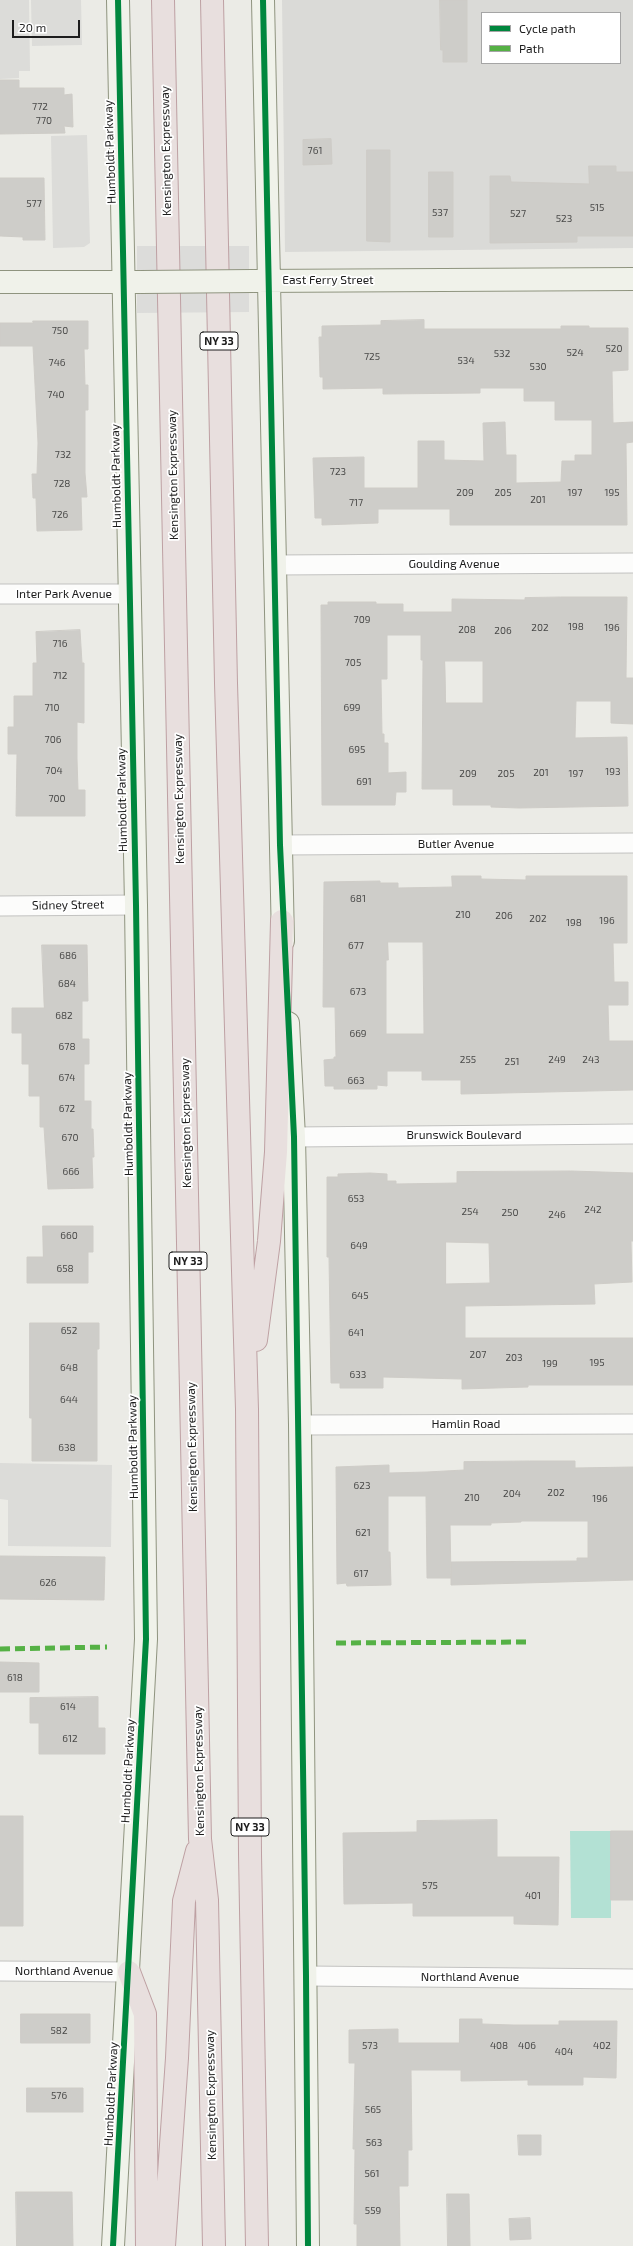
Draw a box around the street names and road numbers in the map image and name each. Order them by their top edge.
street label: Kensington Expressway [158,86,174,216]
street label: Humboldt Parkway [101,100,119,204]
street label: East Ferry Street [282,273,374,287]
road number: NY 33 [200,332,238,350]
street label: Kensington Expressway [165,410,181,540]
street label: Humboldt Parkway [108,424,124,528]
street label: Goulding Avenue [408,557,500,571]
street label: Inter Park Avenue [16,587,112,601]
street label: Kensington Expressway [171,734,187,864]
street label: Humboldt Parkway [114,748,130,852]
street label: Butler Avenue [418,837,494,851]
street label: Sidney Street [32,897,104,913]
street label: Kensington Expressway [178,1058,194,1188]
street label: Humboldt Parkway [120,1072,136,1176]
street label: Brunswick Boulevard [406,1128,522,1142]
road number: NY 33 [169,1252,207,1270]
street label: Kensington Expressway [184,1382,200,1512]
street label: Humboldt Parkway [125,1395,141,1499]
street label: Hamlin Road [432,1417,500,1431]
street label: Kensington Expressway [191,1706,207,1836]
street label: Humboldt Parkway [118,1719,138,1823]
road number: NY 33 [231,1818,269,1836]
street label: Northland Avenue [15,1964,113,1978]
street label: Northland Avenue [421,1970,519,1984]
street label: Kensington Expressway [203,2030,219,2160]
street label: Humboldt Parkway [101,2042,121,2146]

